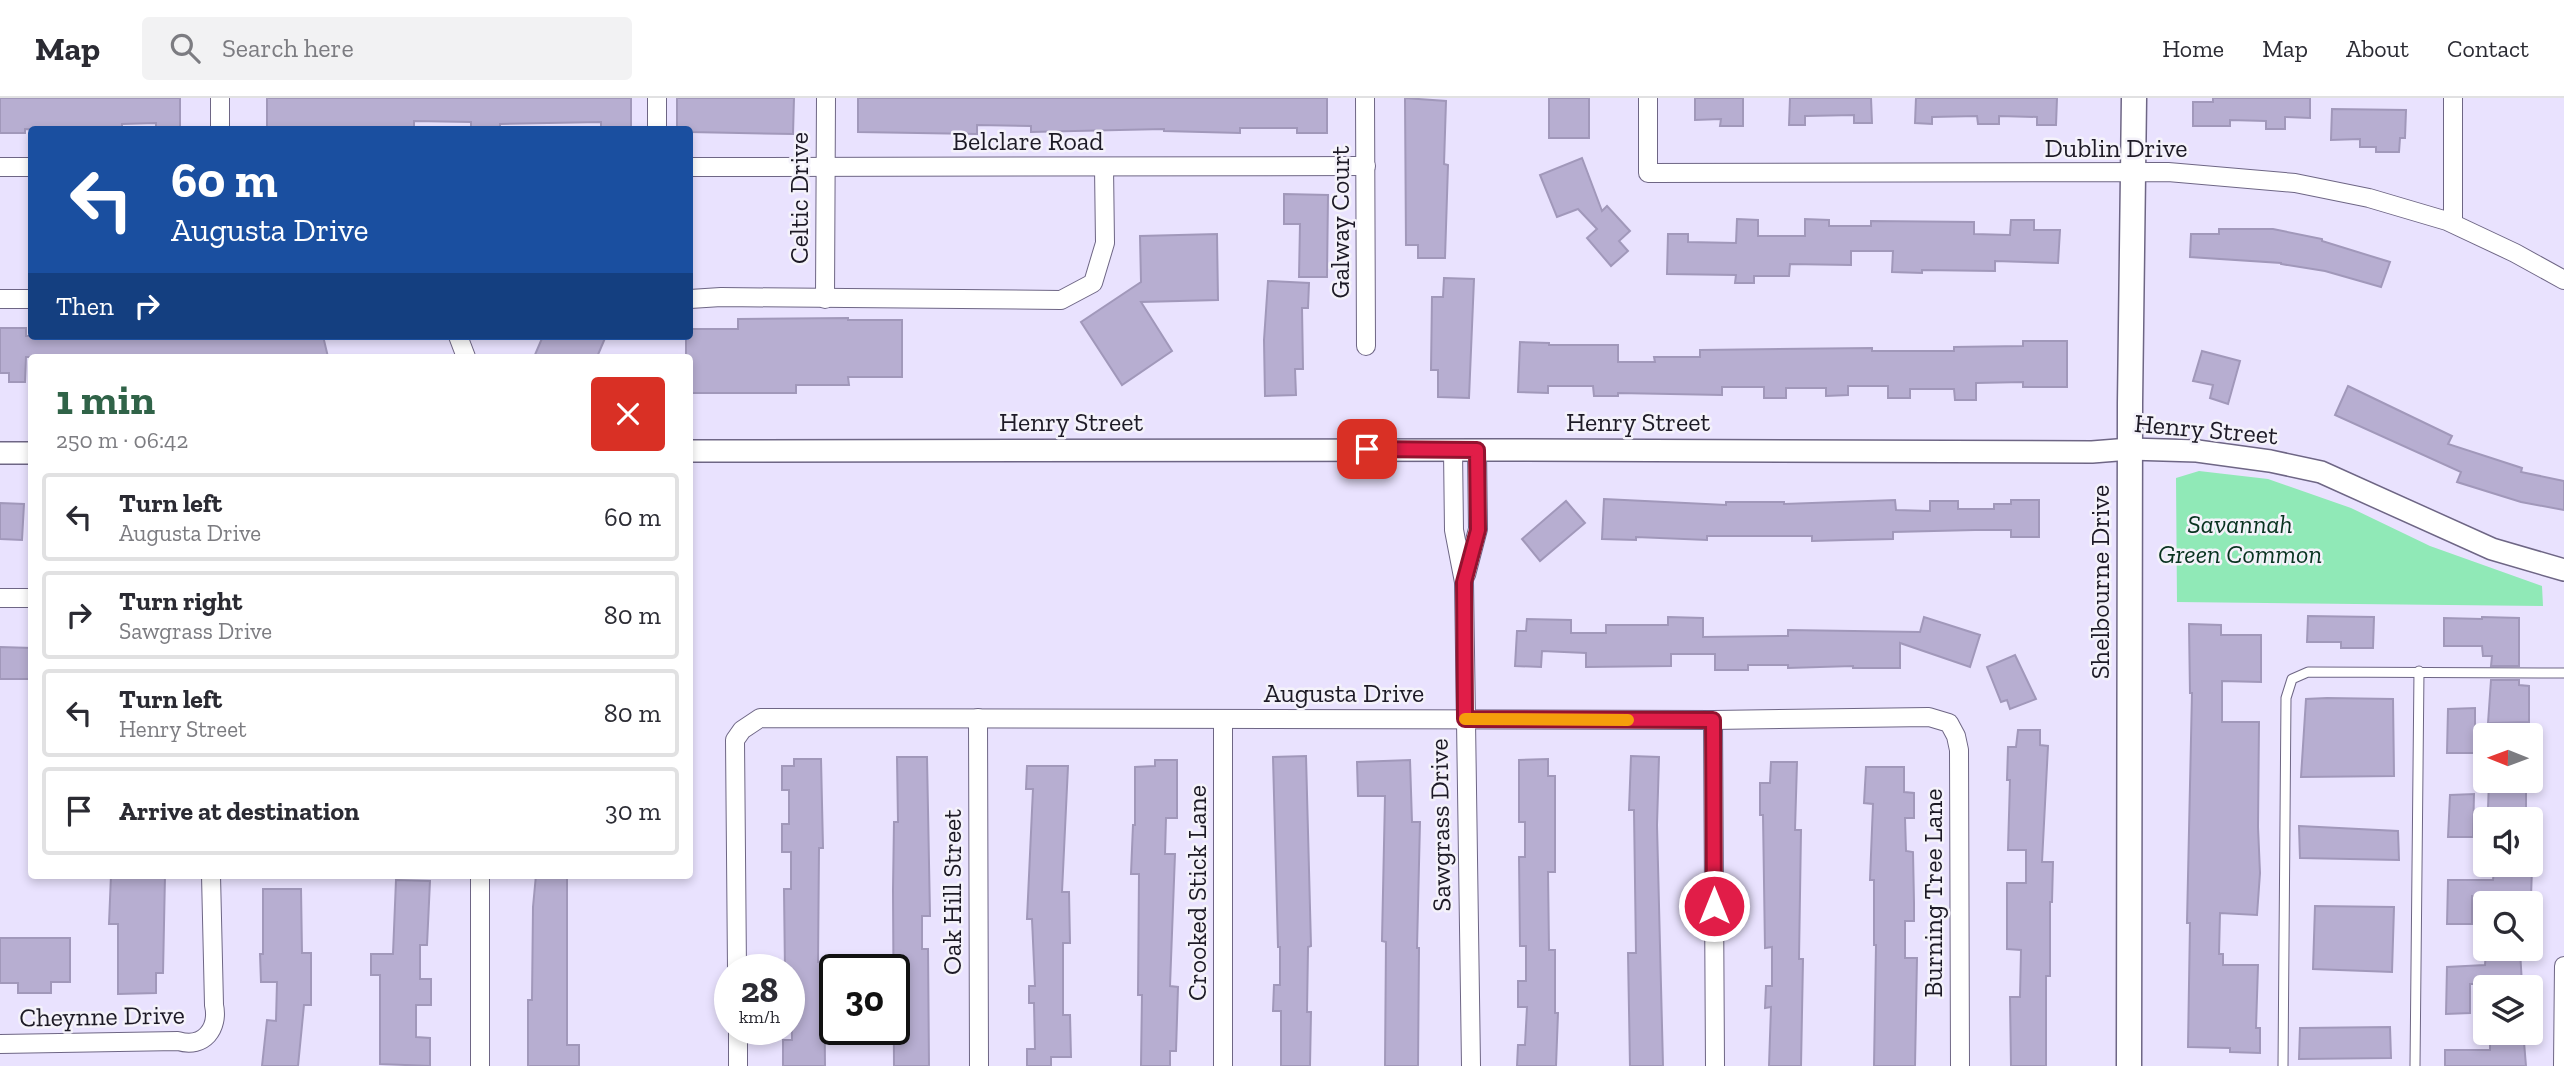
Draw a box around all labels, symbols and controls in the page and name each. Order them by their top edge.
search box [142,17,632,80]
text: Map [35,29,100,68]
icon: search [166,29,204,67]
text: Search here [222,32,354,64]
text: Home [2162,34,2224,63]
text: Map [2262,34,2308,63]
text: About [2346,34,2409,63]
text: Contact [2447,34,2529,63]
street label: Belclare Road [952,125,1104,157]
street label: Celtic Drive [783,132,815,264]
street label: Dublin Drive [2044,132,2188,164]
street label: Galway Court [1324,145,1356,298]
text: 60 m [171,151,278,210]
icon: left [56,154,147,245]
text: Augusta Drive [171,211,369,249]
icon: right [128,287,166,325]
text: Then [56,290,114,322]
text: 1 min [56,374,155,425]
button: close [591,377,665,451]
street label: Henry Street [999,406,1143,438]
street label: Henry Street [1566,406,1710,438]
street label: Henry Street [2133,407,2280,451]
pin [1337,419,1397,479]
text: 250 m · 06:42 [56,426,188,454]
icon: arrive [1348,430,1386,468]
street label: Shelbourne Drive [2084,485,2116,679]
text: Turn left [119,487,222,519]
icon: left [60,498,98,536]
text: 60 m [604,501,661,533]
park label: Savannah Green Common [2158,508,2322,570]
text: Augusta Drive [119,519,261,547]
text: Turn right [119,585,242,617]
icon: right [60,596,98,634]
text: 80 m [604,599,661,631]
text: Sawgrass Drive [119,617,272,645]
street label: Augusta Drive [1264,677,1424,709]
text: Turn left [119,683,222,715]
icon: left [60,694,98,732]
text: 80 m [604,697,661,729]
text: Henry Street [119,715,247,743]
north arrow [2473,723,2543,793]
map controls [2473,723,2543,1045]
street label: Sawgrass Drive [1422,738,1458,912]
street label: Crooked Stick Lane [1181,785,1213,1001]
street label: Burning Tree Lane [1917,789,1949,997]
icon: arrive [60,792,98,830]
text: Arrive at destination [119,795,359,827]
text: 30 m [605,795,661,827]
button: sound [2473,807,2543,877]
street label: Oak Hill Street [936,809,968,975]
position arrow [1677,869,1751,943]
button: search [2473,891,2543,961]
speed limit sign: 30 [819,954,910,1045]
text: 28 [741,969,778,1011]
button: layers [2473,975,2543,1045]
street label: Cheynne Drive [19,999,185,1033]
text: km/h [739,1006,780,1028]

